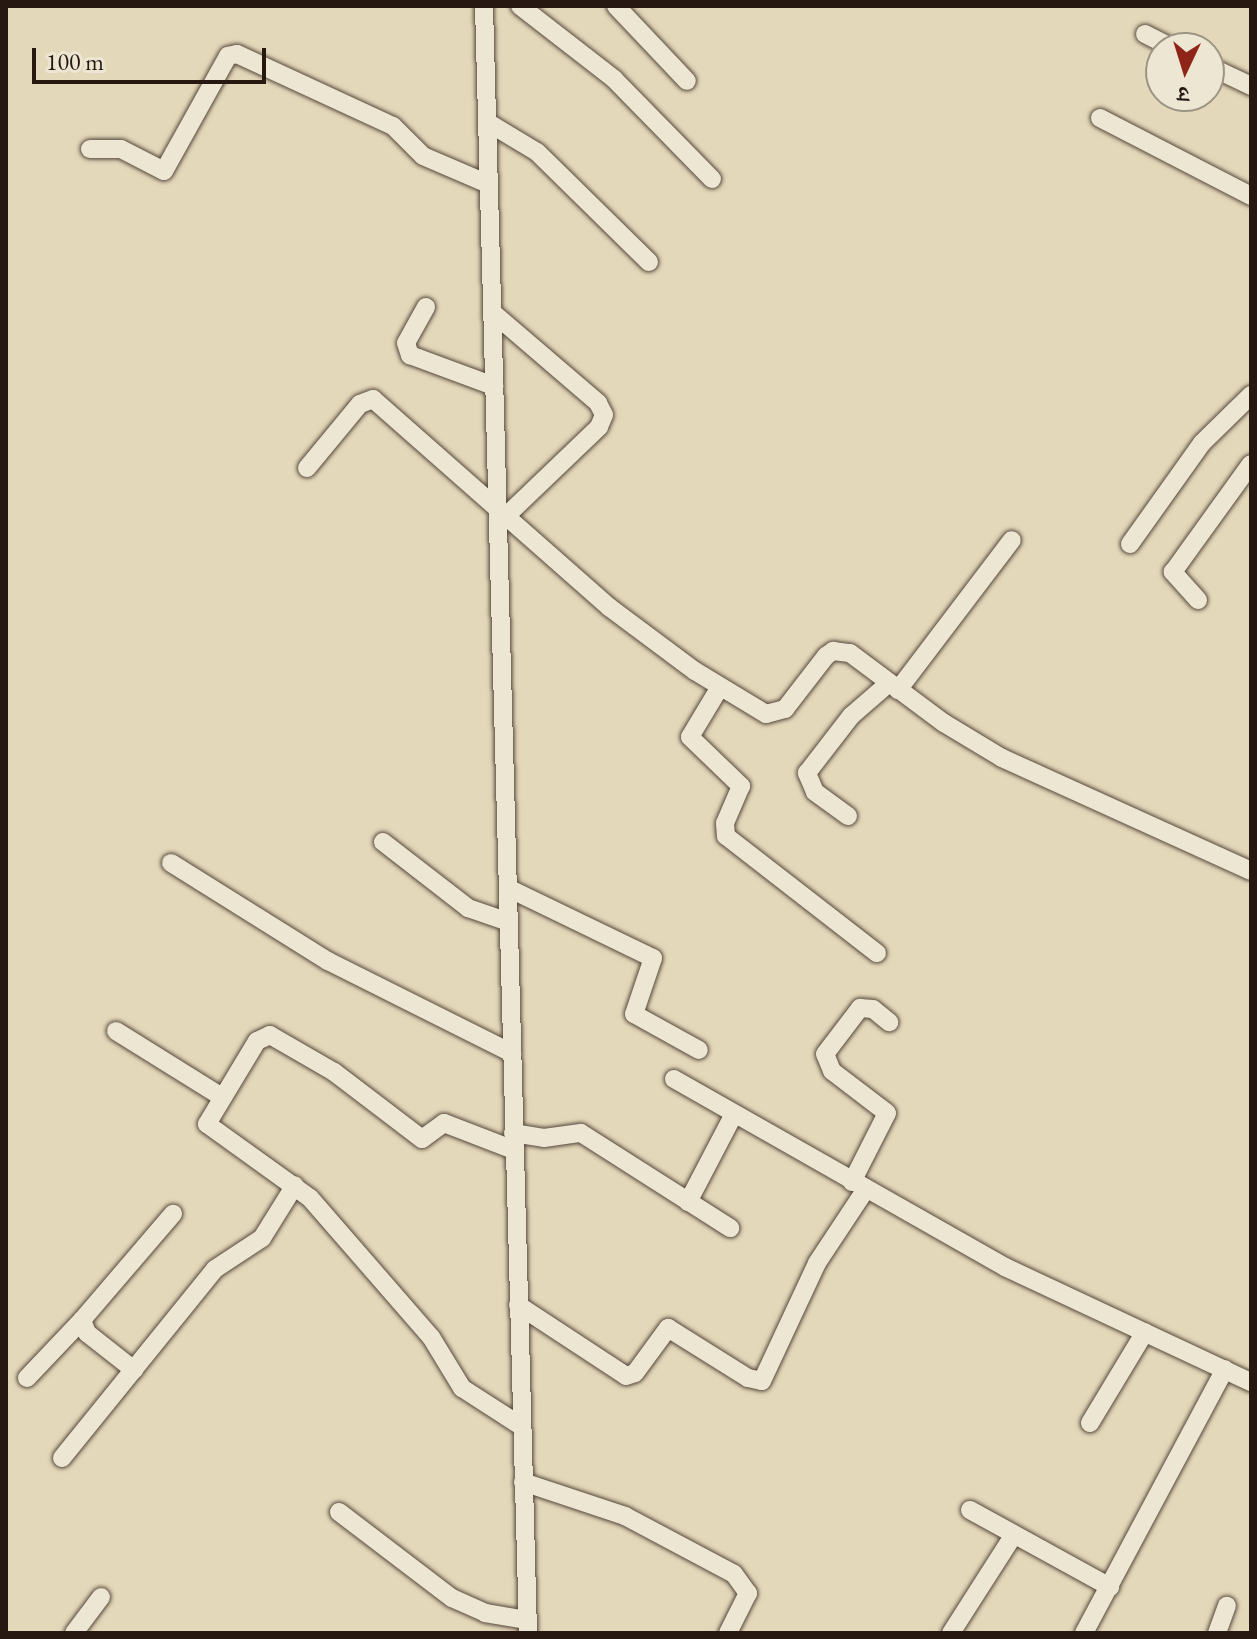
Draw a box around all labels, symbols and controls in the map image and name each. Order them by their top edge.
scale bar [36,32,270,82]
north arrow [1145,32,1225,112]
text: 100 m [46,46,104,77]
text: उ [1177,80,1190,109]

